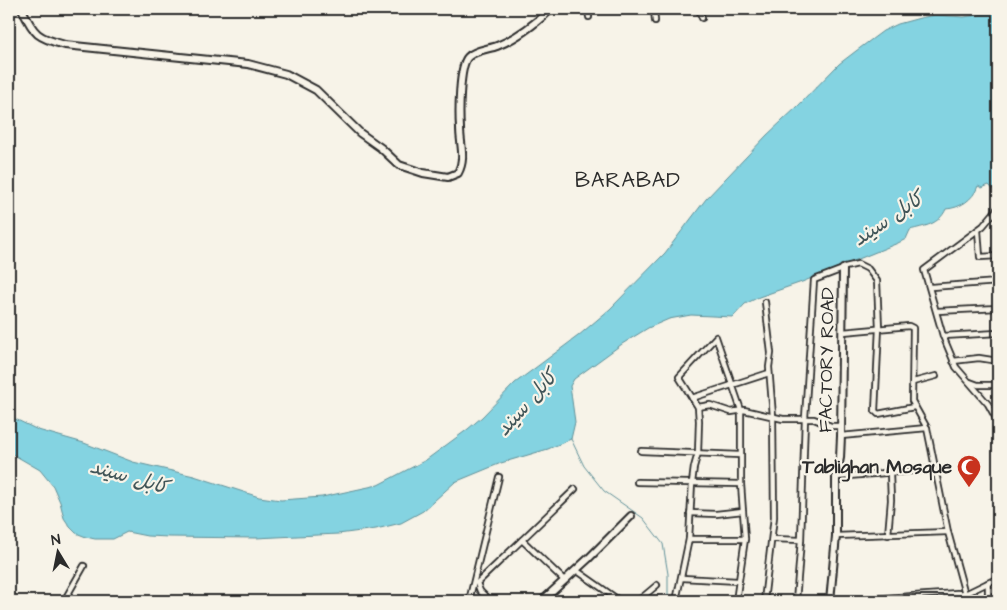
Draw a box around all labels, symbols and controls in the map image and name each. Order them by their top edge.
district label: BARABAD [575,166,681,195]
water label: کابل سيند [847,183,932,253]
street label: FACTORY ROAD [812,287,842,433]
water label: کابل سيند [490,361,566,442]
water label: کابل سيند [87,453,175,502]
place label: Tablighan Mosque [801,454,953,482]
mosque icon: Tablighan Mosque [956,454,982,488]
north arrow [32,528,82,578]
text: N [50,530,62,551]

